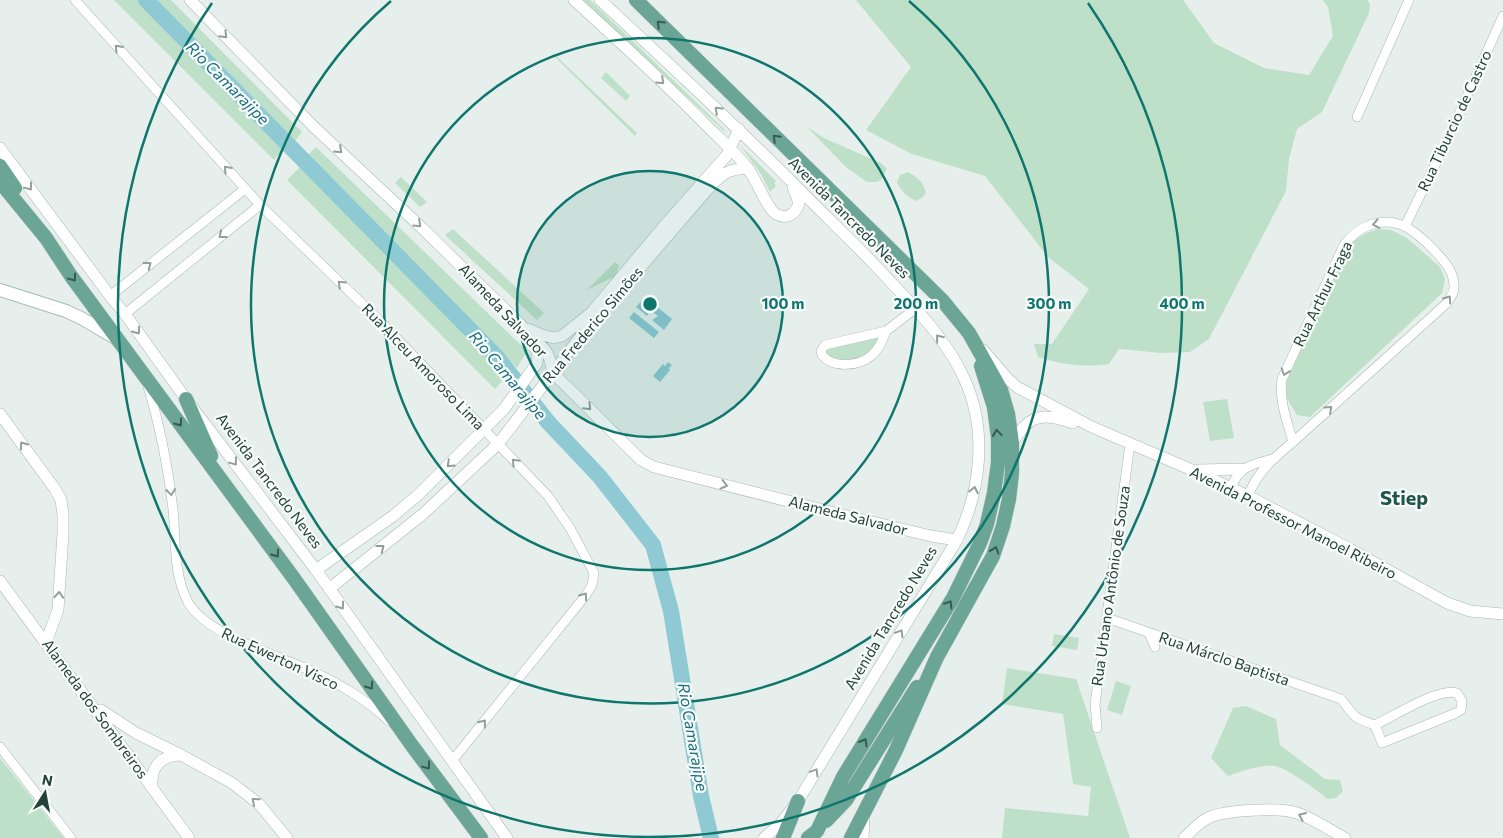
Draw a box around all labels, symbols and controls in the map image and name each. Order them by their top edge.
one-way arrow [657,21,666,30]
one-way arrow [218,29,227,38]
water label: Rio Camarajipe [183,37,274,129]
one-way arrow [115,44,124,53]
street label: Rua Tiburcio de Castro [1413,47,1495,194]
one-way arrow [655,75,664,84]
one-way arrow [715,107,724,116]
one-way arrow [773,134,782,143]
one-way arrow [333,144,342,153]
street label: Avenida Tancredo Neves [785,153,914,282]
one-way arrow [224,165,233,174]
one-way arrow [23,181,32,191]
one-way arrow [412,218,421,227]
one-way arrow [1371,218,1380,229]
one-way arrow [219,230,228,238]
street label: Rua Arthur Fraga [1289,238,1355,349]
street label: Alameda Salvador [456,260,552,361]
street label: Rua Frederico Simões [538,262,646,386]
one-way arrow [142,263,151,271]
one-way arrow [67,272,76,282]
one-way arrow [338,281,347,290]
text: 100 m [762,294,804,312]
text: 200 m [894,294,938,312]
text: 300 m [1027,294,1071,312]
text: 400 m [1159,294,1205,312]
centre of rings [641,295,659,313]
one-way arrow [1442,295,1451,305]
street label: Rua Alceu Amoroso Lima [359,299,489,433]
one-way arrow [131,325,140,335]
water label: Rio Camarajipe [466,327,551,423]
one-way arrow [936,335,944,344]
one-way arrow [1281,368,1291,376]
one-way arrow [582,401,591,410]
one-way arrow [1323,405,1332,414]
street label: Avenida Tancredo Neves [213,409,327,552]
one-way arrow [173,417,182,427]
one-way arrow [992,429,1003,437]
one-way arrow [20,441,29,451]
one-way arrow [228,456,236,465]
one-way arrow [447,458,456,467]
one-way arrow [512,459,521,468]
street label: Avenida Professor Manoel Ribeiro [1187,462,1400,582]
one-way arrow [720,479,729,490]
street label: Rua Urbano Antônio de Souza [1087,484,1133,687]
district label: Stiep [1380,485,1428,509]
one-way arrow [968,486,979,494]
one-way arrow [165,488,176,496]
street label: Alameda Salvador [787,492,910,539]
street label: Avenida Tancredo Neves [840,542,940,693]
one-way arrow [375,545,384,553]
one-way arrow [989,546,999,554]
one-way arrow [270,548,278,557]
one-way arrow [53,591,64,599]
one-way arrow [578,592,587,602]
one-way arrow [335,600,344,610]
one-way arrow [943,600,953,609]
street label: Rua Ewerton Visco [219,623,342,693]
street label: Rua Márclo Baptista [1157,627,1292,689]
one-way arrow [894,630,903,639]
street label: Alameda dos Sombreiros [39,635,153,782]
one-way arrow [364,680,373,690]
water label: Rio Camarajipe [675,681,712,793]
one-way arrow [477,720,485,729]
one-way arrow [857,738,867,747]
one-way arrow [422,760,430,769]
north arrow [20,768,70,818]
one-way arrow [809,769,819,778]
text: N [41,770,54,789]
one-way arrow [252,798,261,807]
one-way arrow [1298,811,1307,822]

